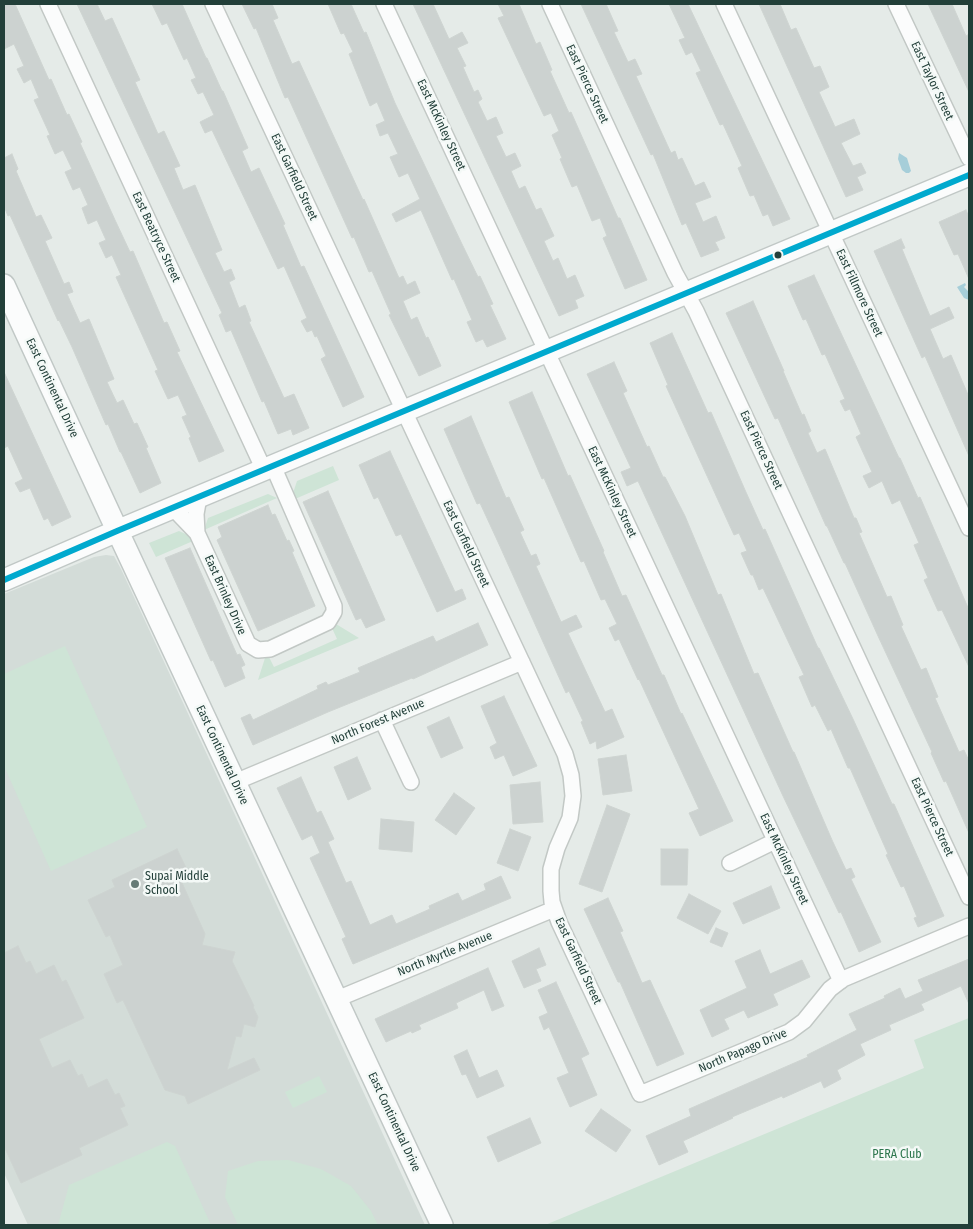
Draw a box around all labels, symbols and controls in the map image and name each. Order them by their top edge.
street label: East Taylor Street [907,39,957,123]
street label: East Pierce Street [562,42,612,126]
street label: East McKinley Street [414,77,468,173]
street label: East Garfield Street [268,131,320,223]
street label: East Beatryce Street [129,190,183,284]
street label: East Fillmore Street [832,247,886,339]
unlabelled marker [773,250,783,260]
street label: East Continental Drive [23,336,81,440]
street label: East Pierce Street [736,408,786,492]
street label: East McKinley Street [585,444,639,540]
street label: East Garfield Street [440,498,492,590]
street label: East Brinley Drive [201,553,249,637]
street label: North Forest Avenue [329,696,427,748]
street label: East Continental Drive [193,703,251,807]
street label: East Pierce Street [907,775,957,859]
street label: East McKinley Street [757,811,811,907]
place label: Supai Middle School [145,870,209,898]
marker: Supai Middle School [129,878,141,890]
street label: East Garfield Street [552,915,604,1007]
street label: North Myrtle Avenue [396,928,494,980]
street label: North Papago Drive [697,1026,789,1076]
street label: East Continental Drive [365,1070,423,1174]
park label: PERA Club [872,1148,922,1162]

